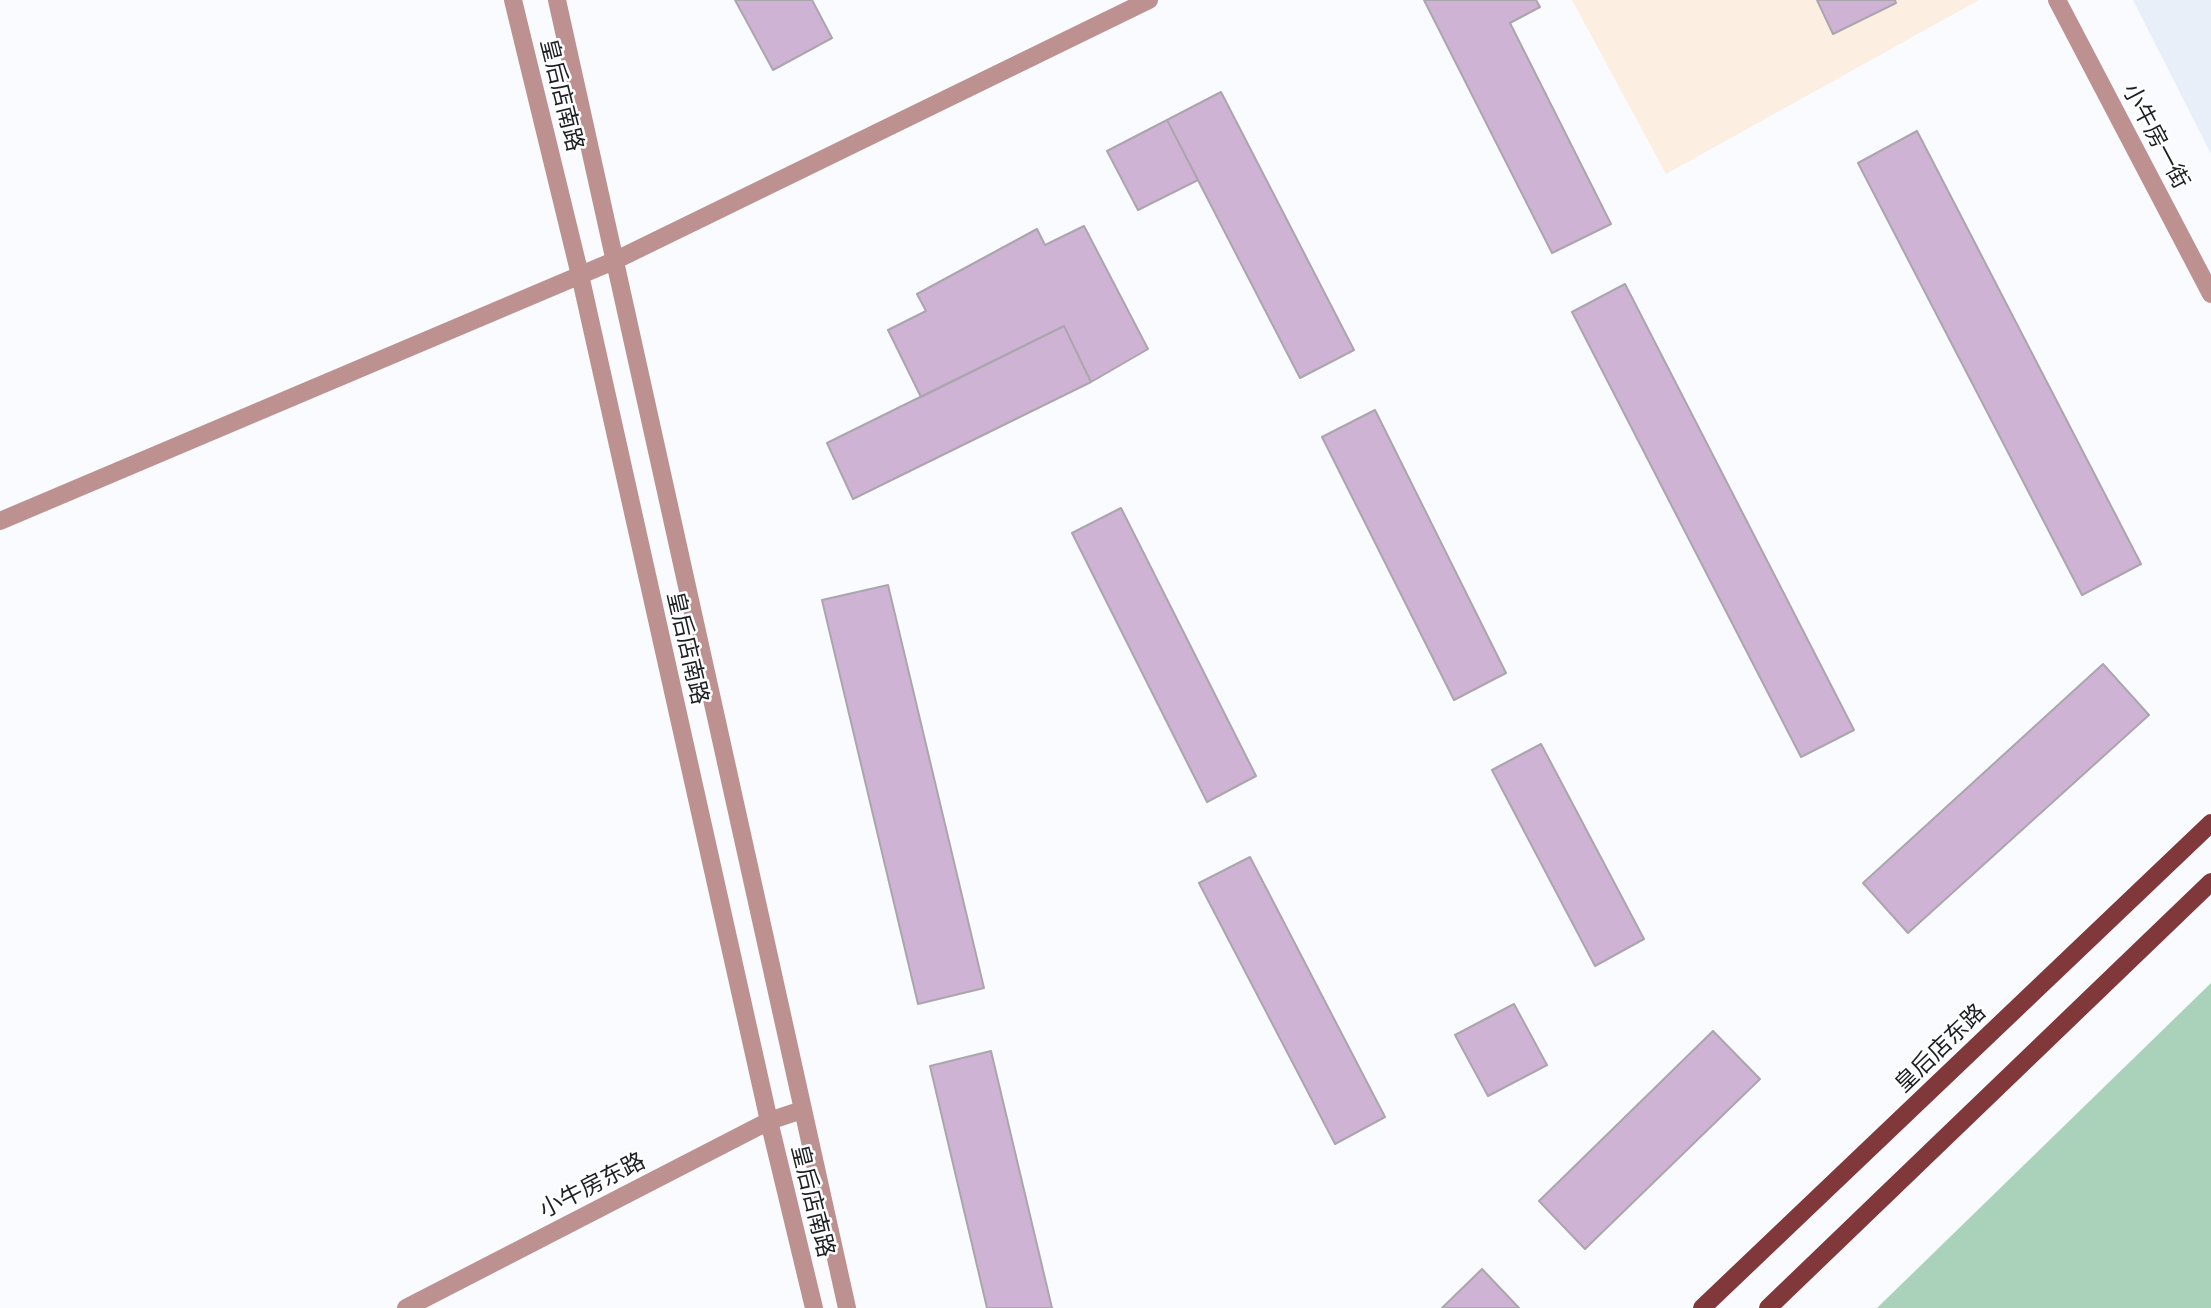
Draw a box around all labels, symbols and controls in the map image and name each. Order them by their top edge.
street label: 皇后店南路 [535,36,589,154]
street label: 小牛房一街 [2117,79,2195,193]
street label: 皇后店南路 [662,589,714,707]
street label: 皇后店东路 [1889,998,1991,1098]
street label: 皇后店南路 [786,1142,840,1260]
street label: 小牛房东路 [535,1147,649,1223]

